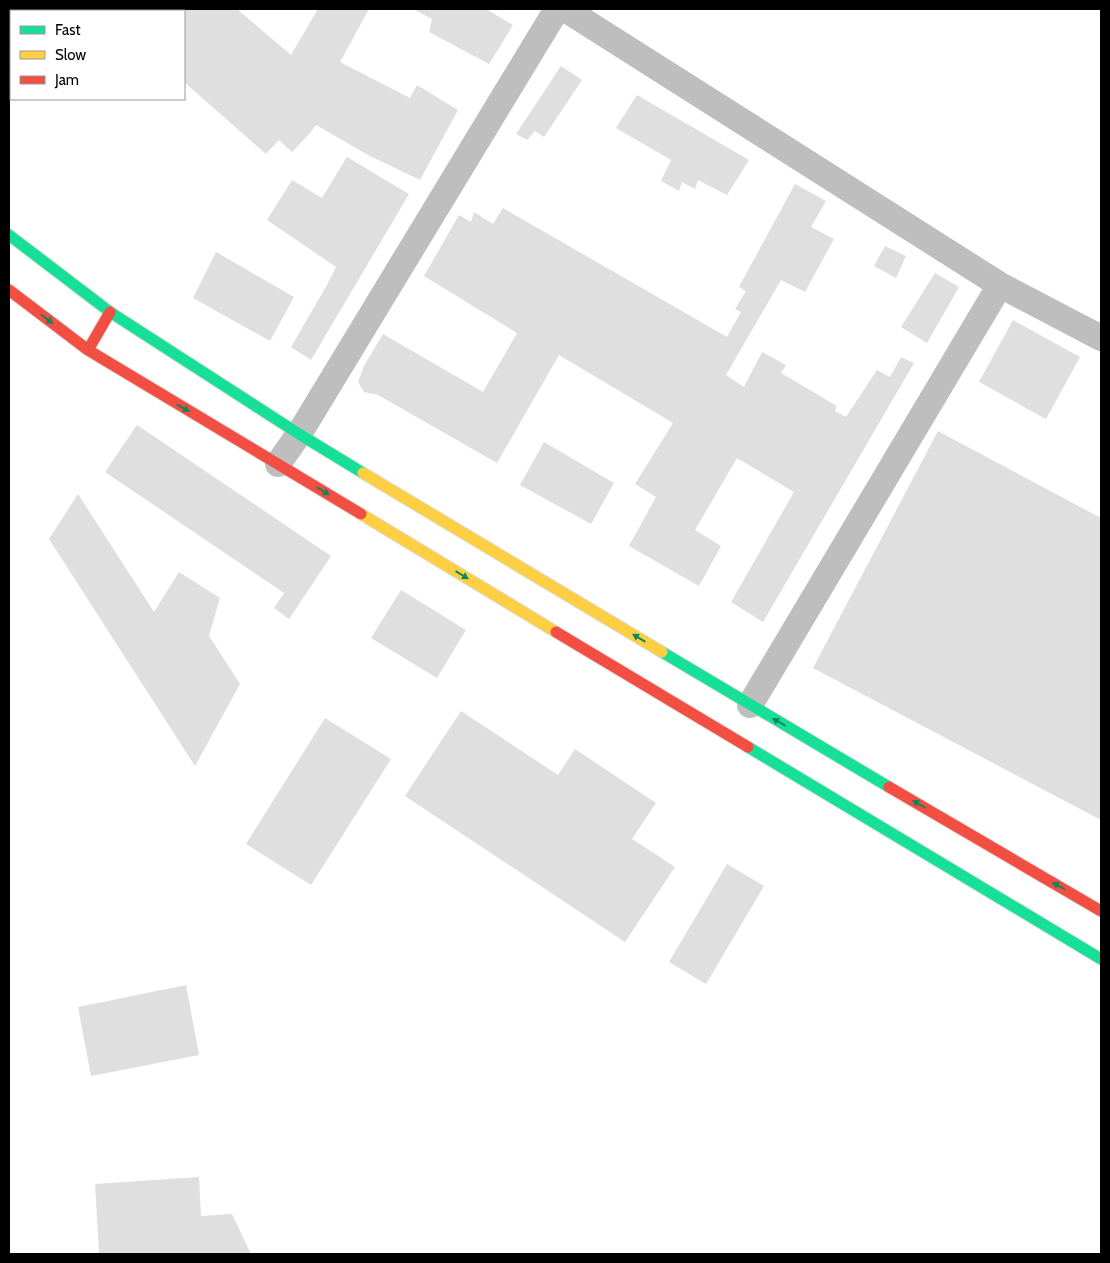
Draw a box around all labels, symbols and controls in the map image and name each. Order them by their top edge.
legend [10,10,185,100]
text: Fast [55,21,80,39]
text: Slow [55,46,86,64]
text: Jam [54,71,79,89]
one-way arrow [41,314,54,325]
one-way arrow [177,404,190,413]
one-way arrow [316,487,330,496]
one-way arrow [456,571,469,580]
one-way arrow [633,634,646,643]
one-way arrow [772,717,785,726]
one-way arrow [912,799,926,808]
one-way arrow [1052,882,1067,890]

